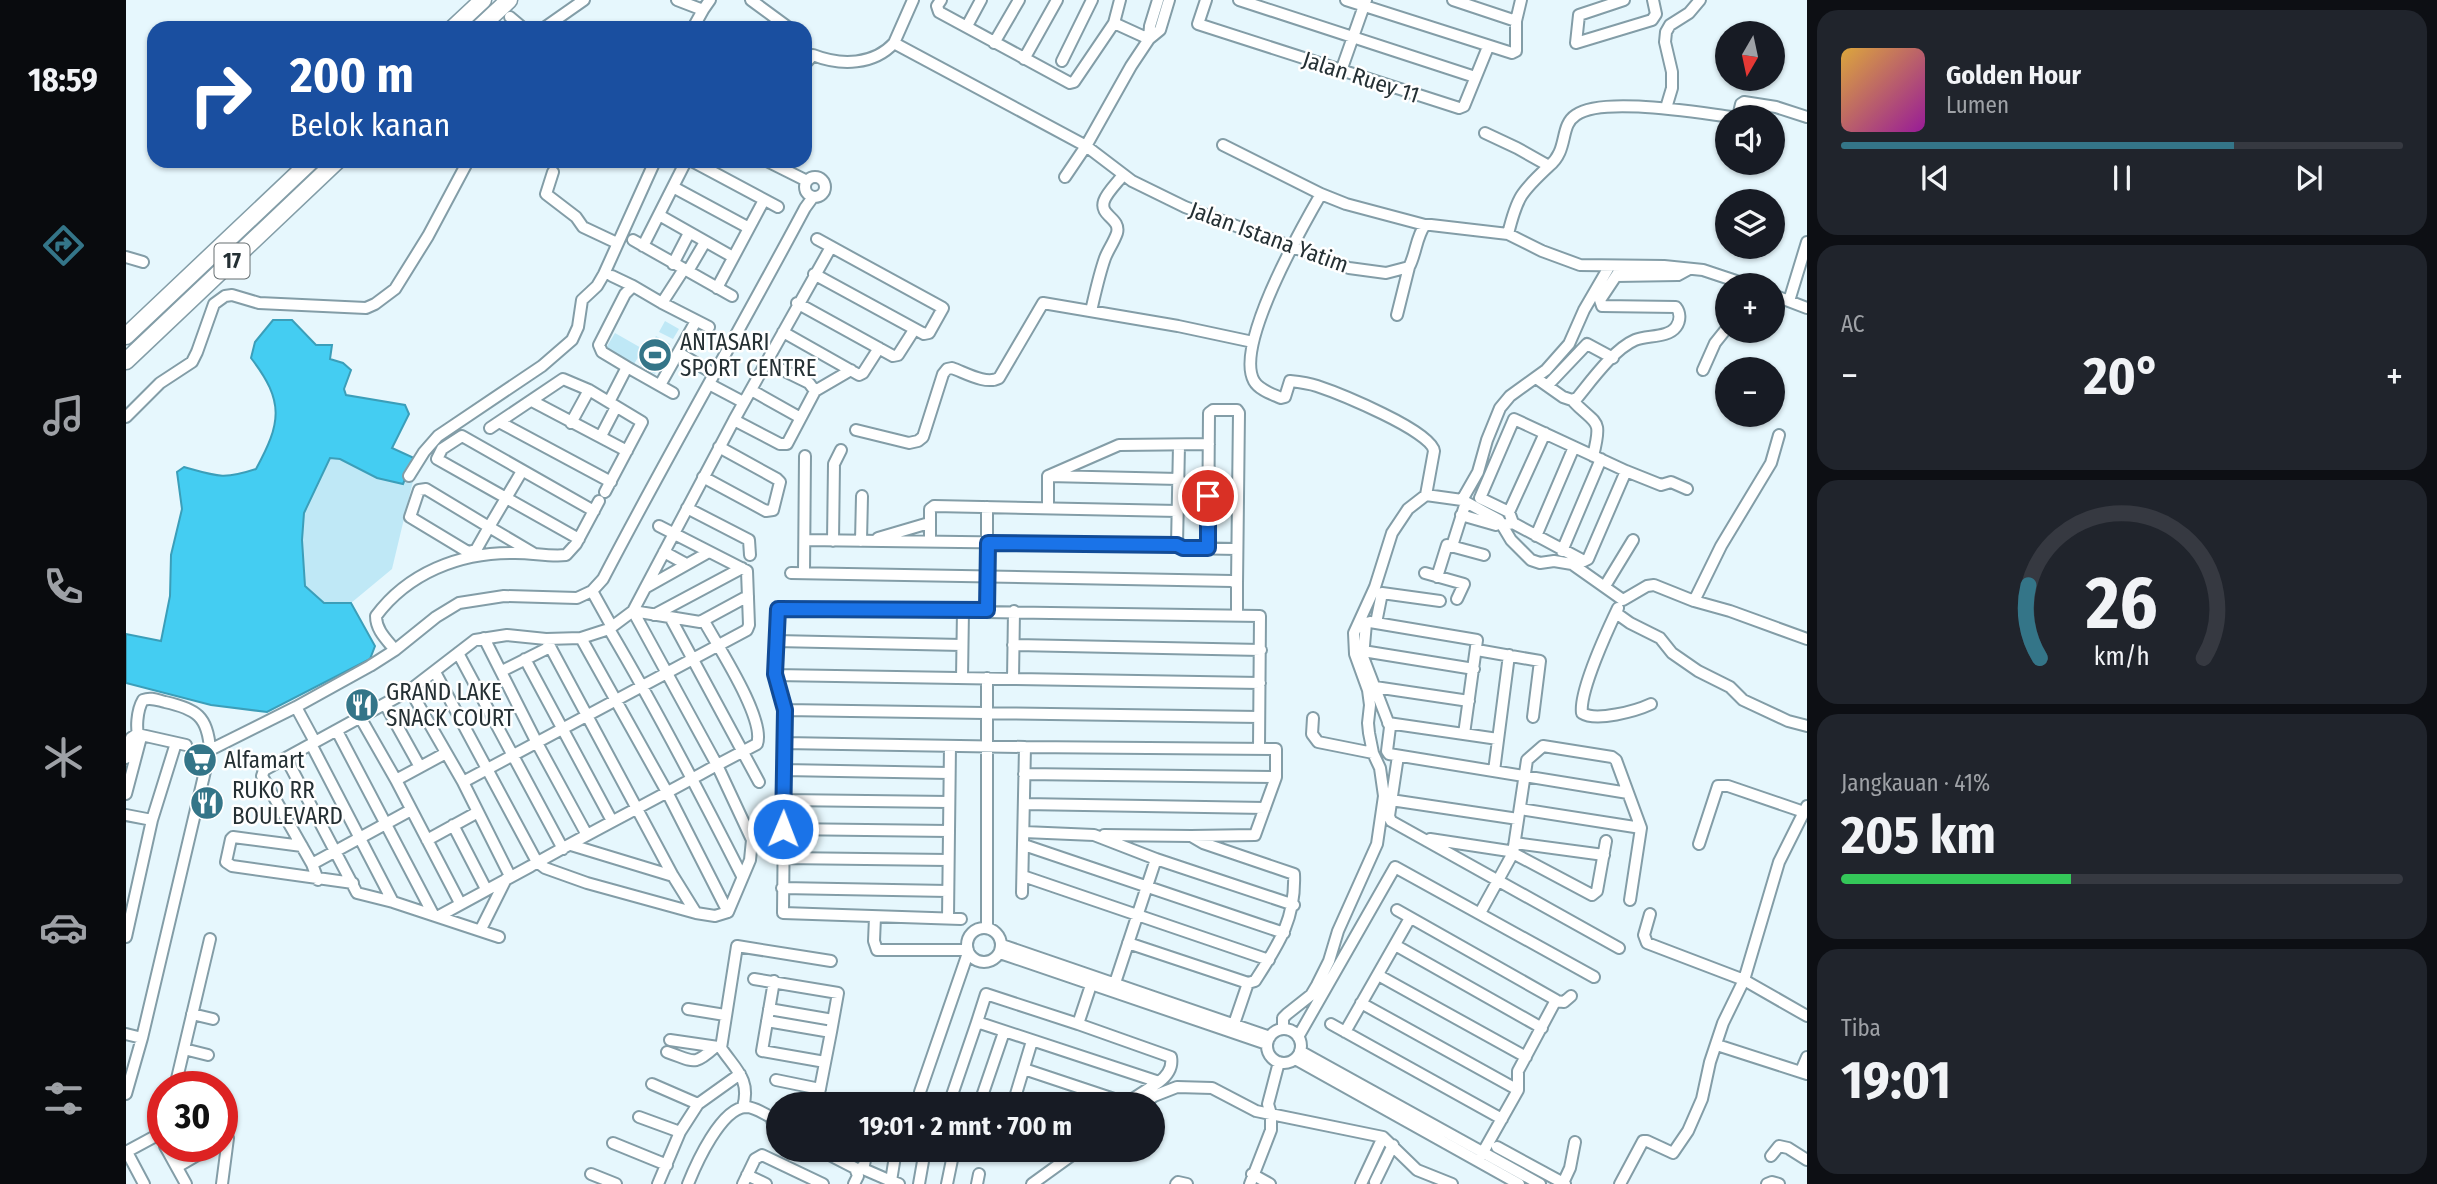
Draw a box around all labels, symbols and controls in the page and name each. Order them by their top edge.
north arrow [1715,21,1785,91]
map controls [1715,21,1785,427]
street label: Jalan Ruey 11 [1299,45,1423,109]
text: 200 m [290,46,414,105]
icon: right [175,49,266,140]
text: Golden Hour [1946,60,2081,91]
text: 18:59 [28,61,98,99]
text: Lumen [1946,91,2009,119]
button: sound [1715,105,1785,175]
text: Belok kanan [290,106,450,144]
icon: previous [1916,159,1954,197]
icon: pause [2103,159,2141,197]
icon: next [2290,159,2328,197]
button: layers [1715,189,1785,259]
street label: Jalan Istana Yatim [1186,195,1352,279]
icon: directions [39,221,88,270]
road number: 17 [214,244,250,278]
button: + [1715,273,1785,343]
text: AC [1841,310,1865,338]
place label: ANTASARI SPORT CENTRE [680,328,816,382]
sports icon: ANTASARI SPORT CENTRE [636,336,674,374]
text: 20° [2084,345,2160,408]
text: − [1841,353,1858,399]
text: + [2386,353,2403,399]
button: − [1715,357,1785,427]
icon: music [39,391,88,440]
pin [1178,466,1238,526]
icon: arrive [1189,477,1227,515]
text: 26 [2085,560,2158,647]
icon: phone [39,562,88,611]
text: km/h [2094,642,2150,672]
place label: GRAND LAKE SNACK COURT [386,678,515,732]
restaurant icon: GRAND LAKE SNACK COURT [343,686,381,724]
icon: climate [39,733,88,782]
supermarket icon: Alfamart [181,741,219,779]
place label: Alfamart [224,746,305,774]
text: Jangkauan · 41% [1841,769,1990,797]
place label: RUKO RR BOULEVARD [232,776,343,830]
restaurant icon: RUKO RR BOULEVARD [188,784,226,822]
position arrow [746,792,820,866]
text: 205 km [1841,804,1996,867]
icon: car [39,903,88,952]
text: Tiba [1841,1014,1881,1042]
text: 19:01 [1841,1049,1951,1112]
speed limit sign: 30 [147,1071,238,1162]
icon: filters [39,1074,88,1123]
text: 19:01 · 2 mnt · 700 m [859,1111,1072,1142]

